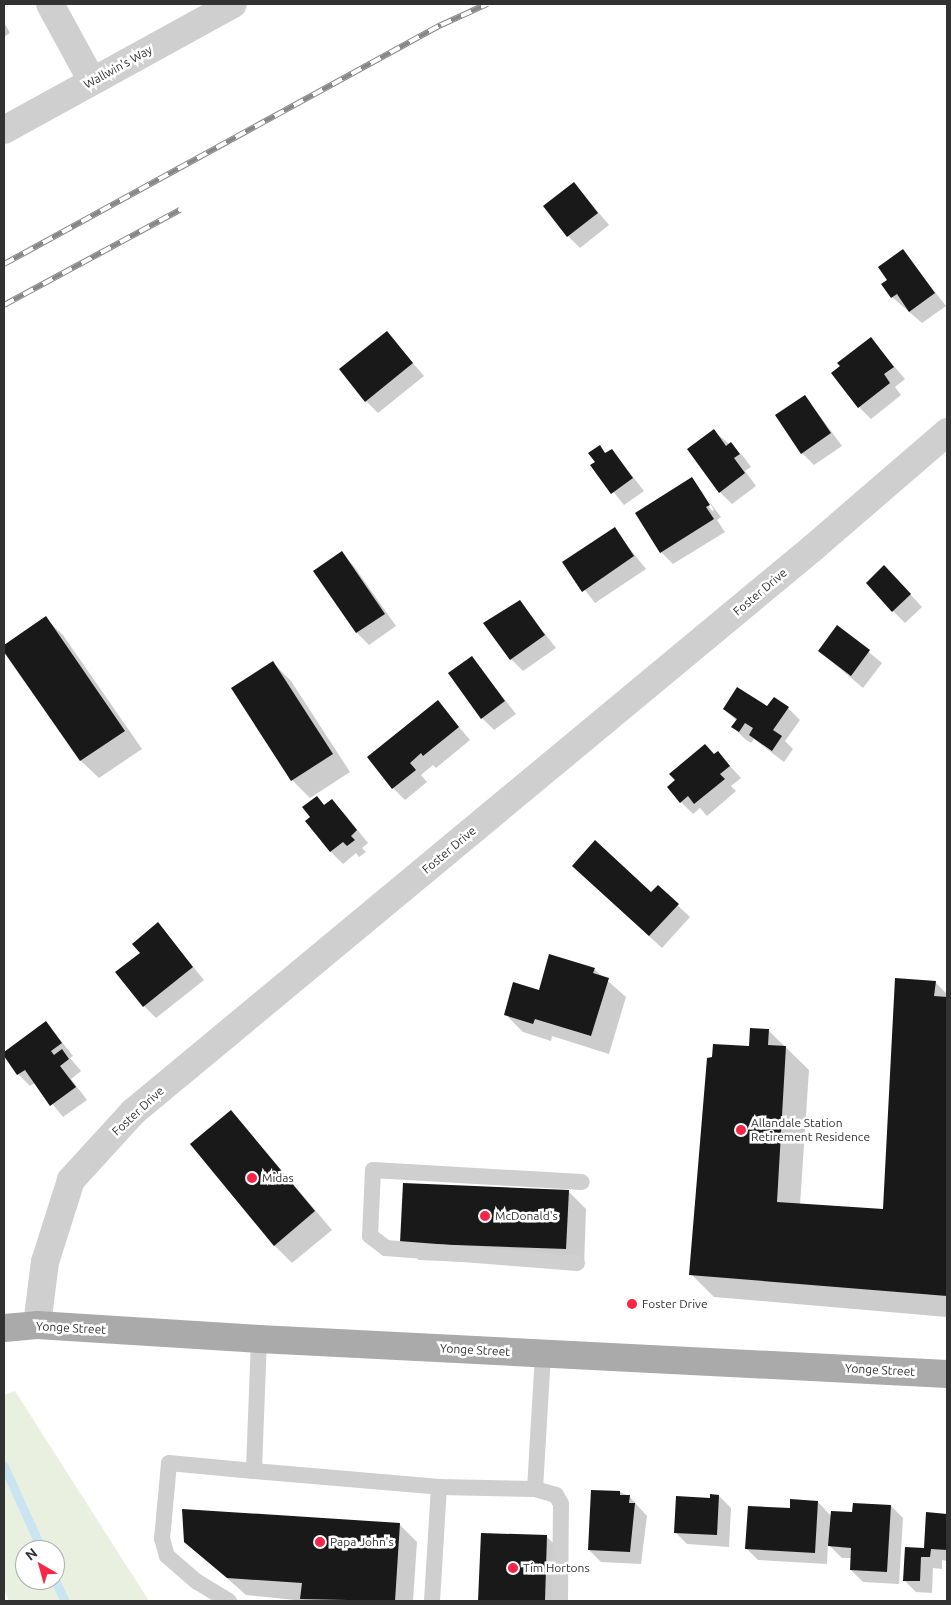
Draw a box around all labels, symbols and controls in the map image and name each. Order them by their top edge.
street label: Wallwin's Way [81,42,155,92]
street label: Foster Drive [730,565,790,619]
street label: Foster Drive [419,823,479,877]
street label: Foster Drive [109,1083,167,1139]
place label: Allandale Station Retirement Residence [751,1116,870,1144]
marker: Allandale Station Retirement Residence [735,1124,747,1136]
place label: Midas [262,1171,294,1185]
marker: Midas [246,1172,258,1184]
place label: McDonald's [495,1209,558,1223]
marker: McDonald's [479,1210,491,1222]
place label: Foster Drive [642,1297,708,1311]
marker: Foster Drive [626,1298,638,1310]
street label: Yonge Street [36,1319,106,1337]
street label: Yonge Street [440,1341,510,1359]
street label: Yonge Street [845,1361,915,1379]
place label: Papa John's [330,1535,394,1549]
marker: Papa John's [314,1536,326,1548]
north arrow [15,1540,65,1590]
text: N [22,1544,40,1563]
place label: Tim Hortons [523,1561,590,1575]
marker: Tim Hortons [507,1562,519,1574]

